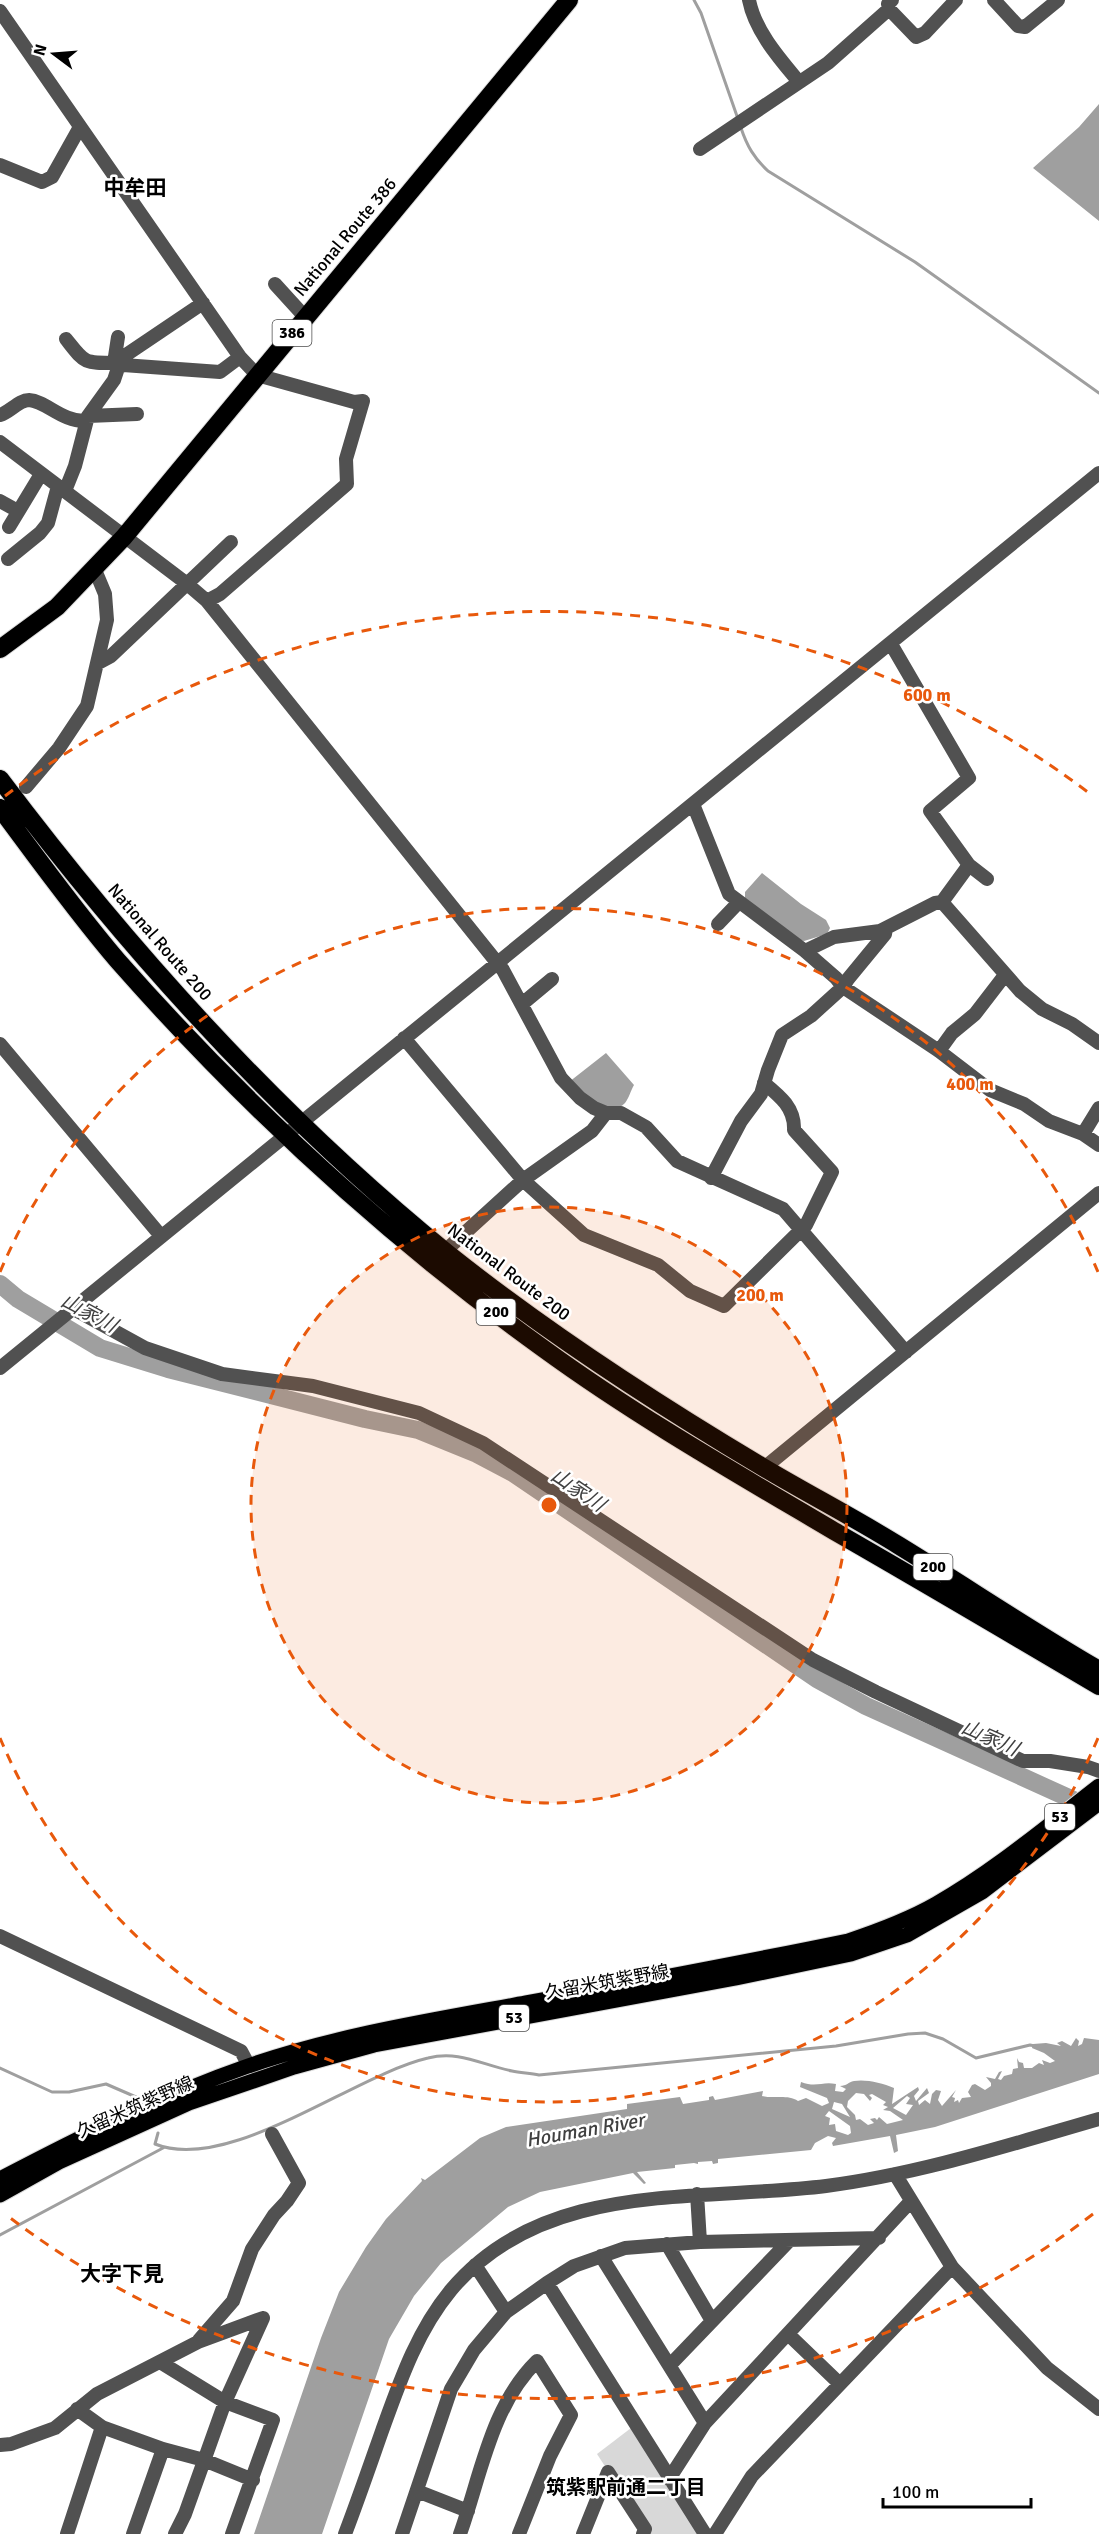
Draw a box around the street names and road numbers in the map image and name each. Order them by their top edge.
street label: National Route 386 [289,173,401,301]
road number: 386 [272,320,312,346]
street label: National Route 200 [103,879,217,1005]
street label: National Route 200 [443,1219,575,1325]
road number: 200 [476,1299,516,1325]
road number: 200 [914,1554,952,1580]
road number: 53 [1045,1804,1075,1830]
street label: 久留米筑紫野線 [543,1960,671,2004]
road number: 53 [499,2005,529,2031]
street label: 久留米筑紫野線 [73,2071,197,2143]

